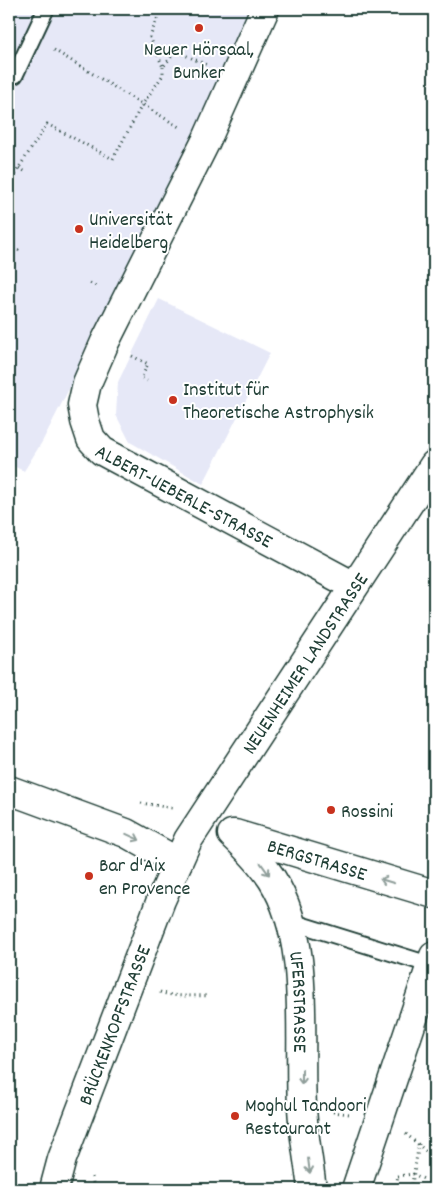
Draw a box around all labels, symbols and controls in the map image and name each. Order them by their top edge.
marker: Neuer Hörsaal, Bunker [193,22,205,34]
place label: Neuer Hörsaal, Bunker [144,37,254,88]
place label: Universität Heidelberg [89,207,173,258]
marker: Universität Heidelberg [73,223,85,235]
place label: Institut für Theoretische Astrophysik [183,377,374,428]
marker: Institut für Theoretische Astrophysik [167,394,179,406]
street label: ALBERT-UEBERLE-STRASSE [89,439,277,557]
street label: NEUENHEIMER LANDSTRASSE [237,568,377,761]
place label: Rossini [341,799,393,827]
marker: Rossini [325,804,337,816]
one-way arrow [126,832,141,842]
street label: BERGSTRASSE [263,833,370,890]
place label: Bar d'Aix en Provence [99,853,190,904]
one-way arrow [260,862,270,876]
marker: Bar d'Aix en Provence [83,870,95,882]
one-way arrow [380,875,396,885]
street label: BRÜCKENKOPFSTRASSE [73,941,160,1110]
street label: UFERSTRASSE [280,950,312,1053]
one-way arrow [297,1069,307,1085]
place label: Moghul Tandoori Restaurant [245,1093,367,1144]
marker: Moghul Tandoori Restaurant [229,1110,241,1122]
one-way arrow [304,1157,314,1173]

